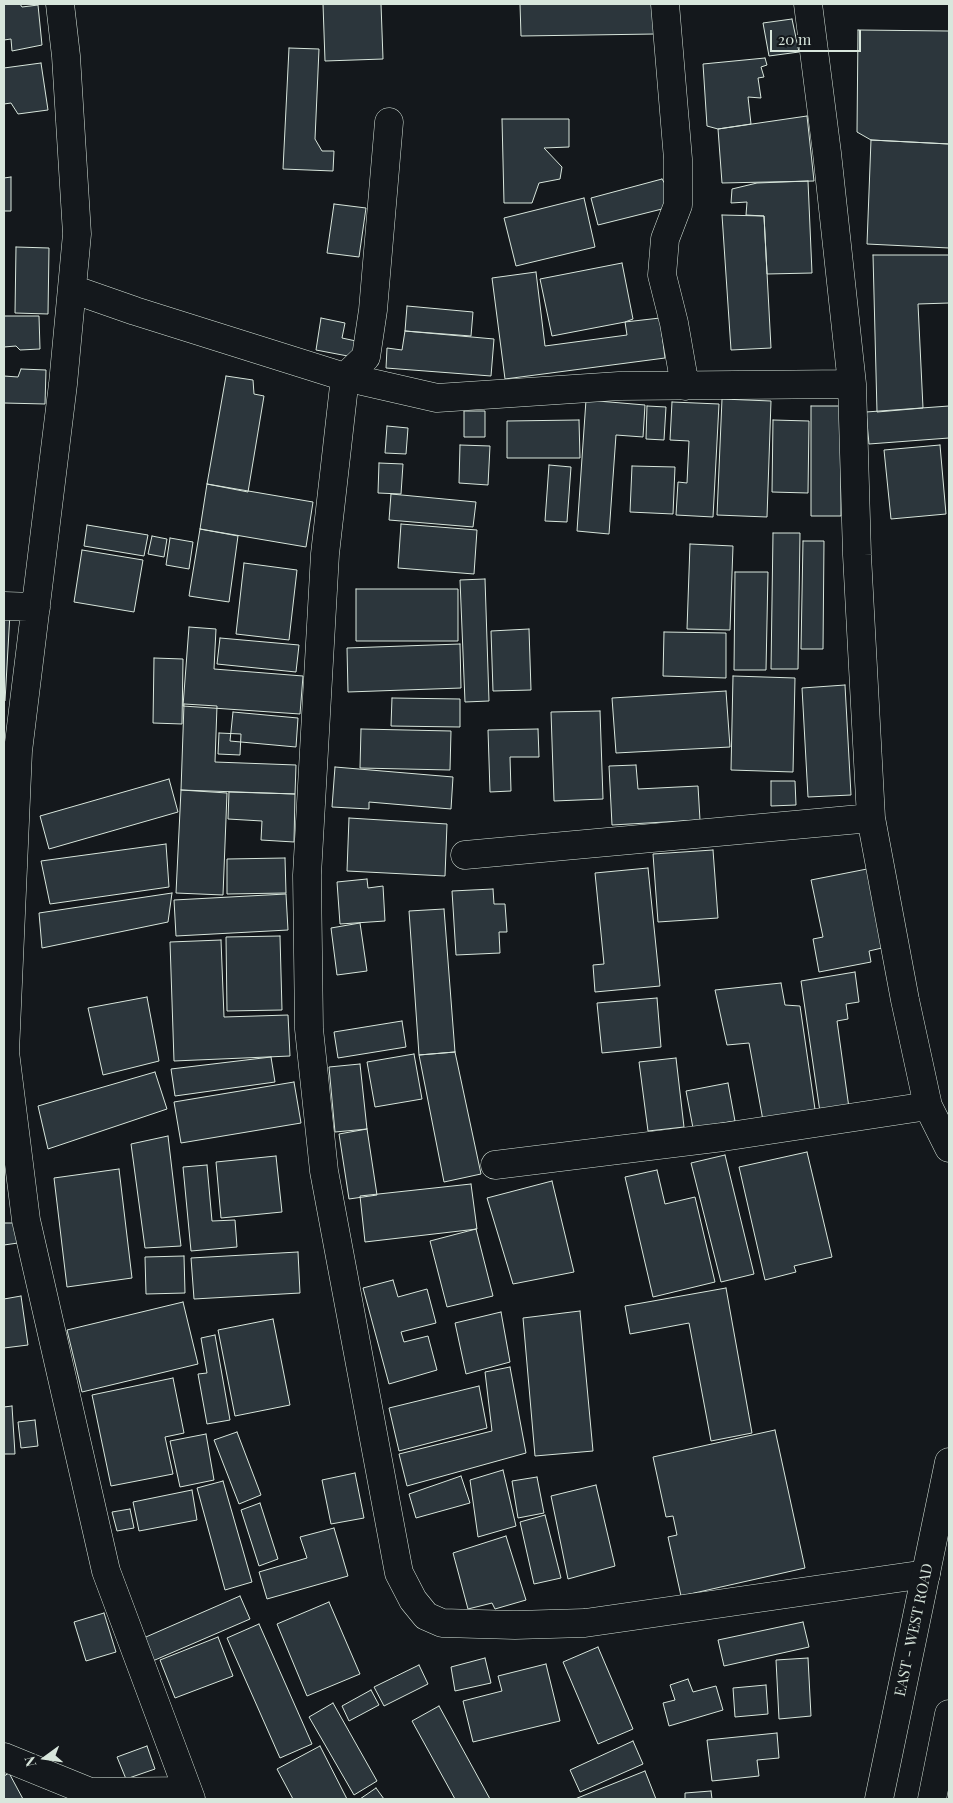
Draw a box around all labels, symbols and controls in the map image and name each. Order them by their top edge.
scale bar [773,20,864,52]
text: 20 m [778,29,811,49]
street label: EAST - WEST ROAD [891,1562,937,1698]
north arrow [20,1733,70,1783]
text: N [20,1755,40,1769]

